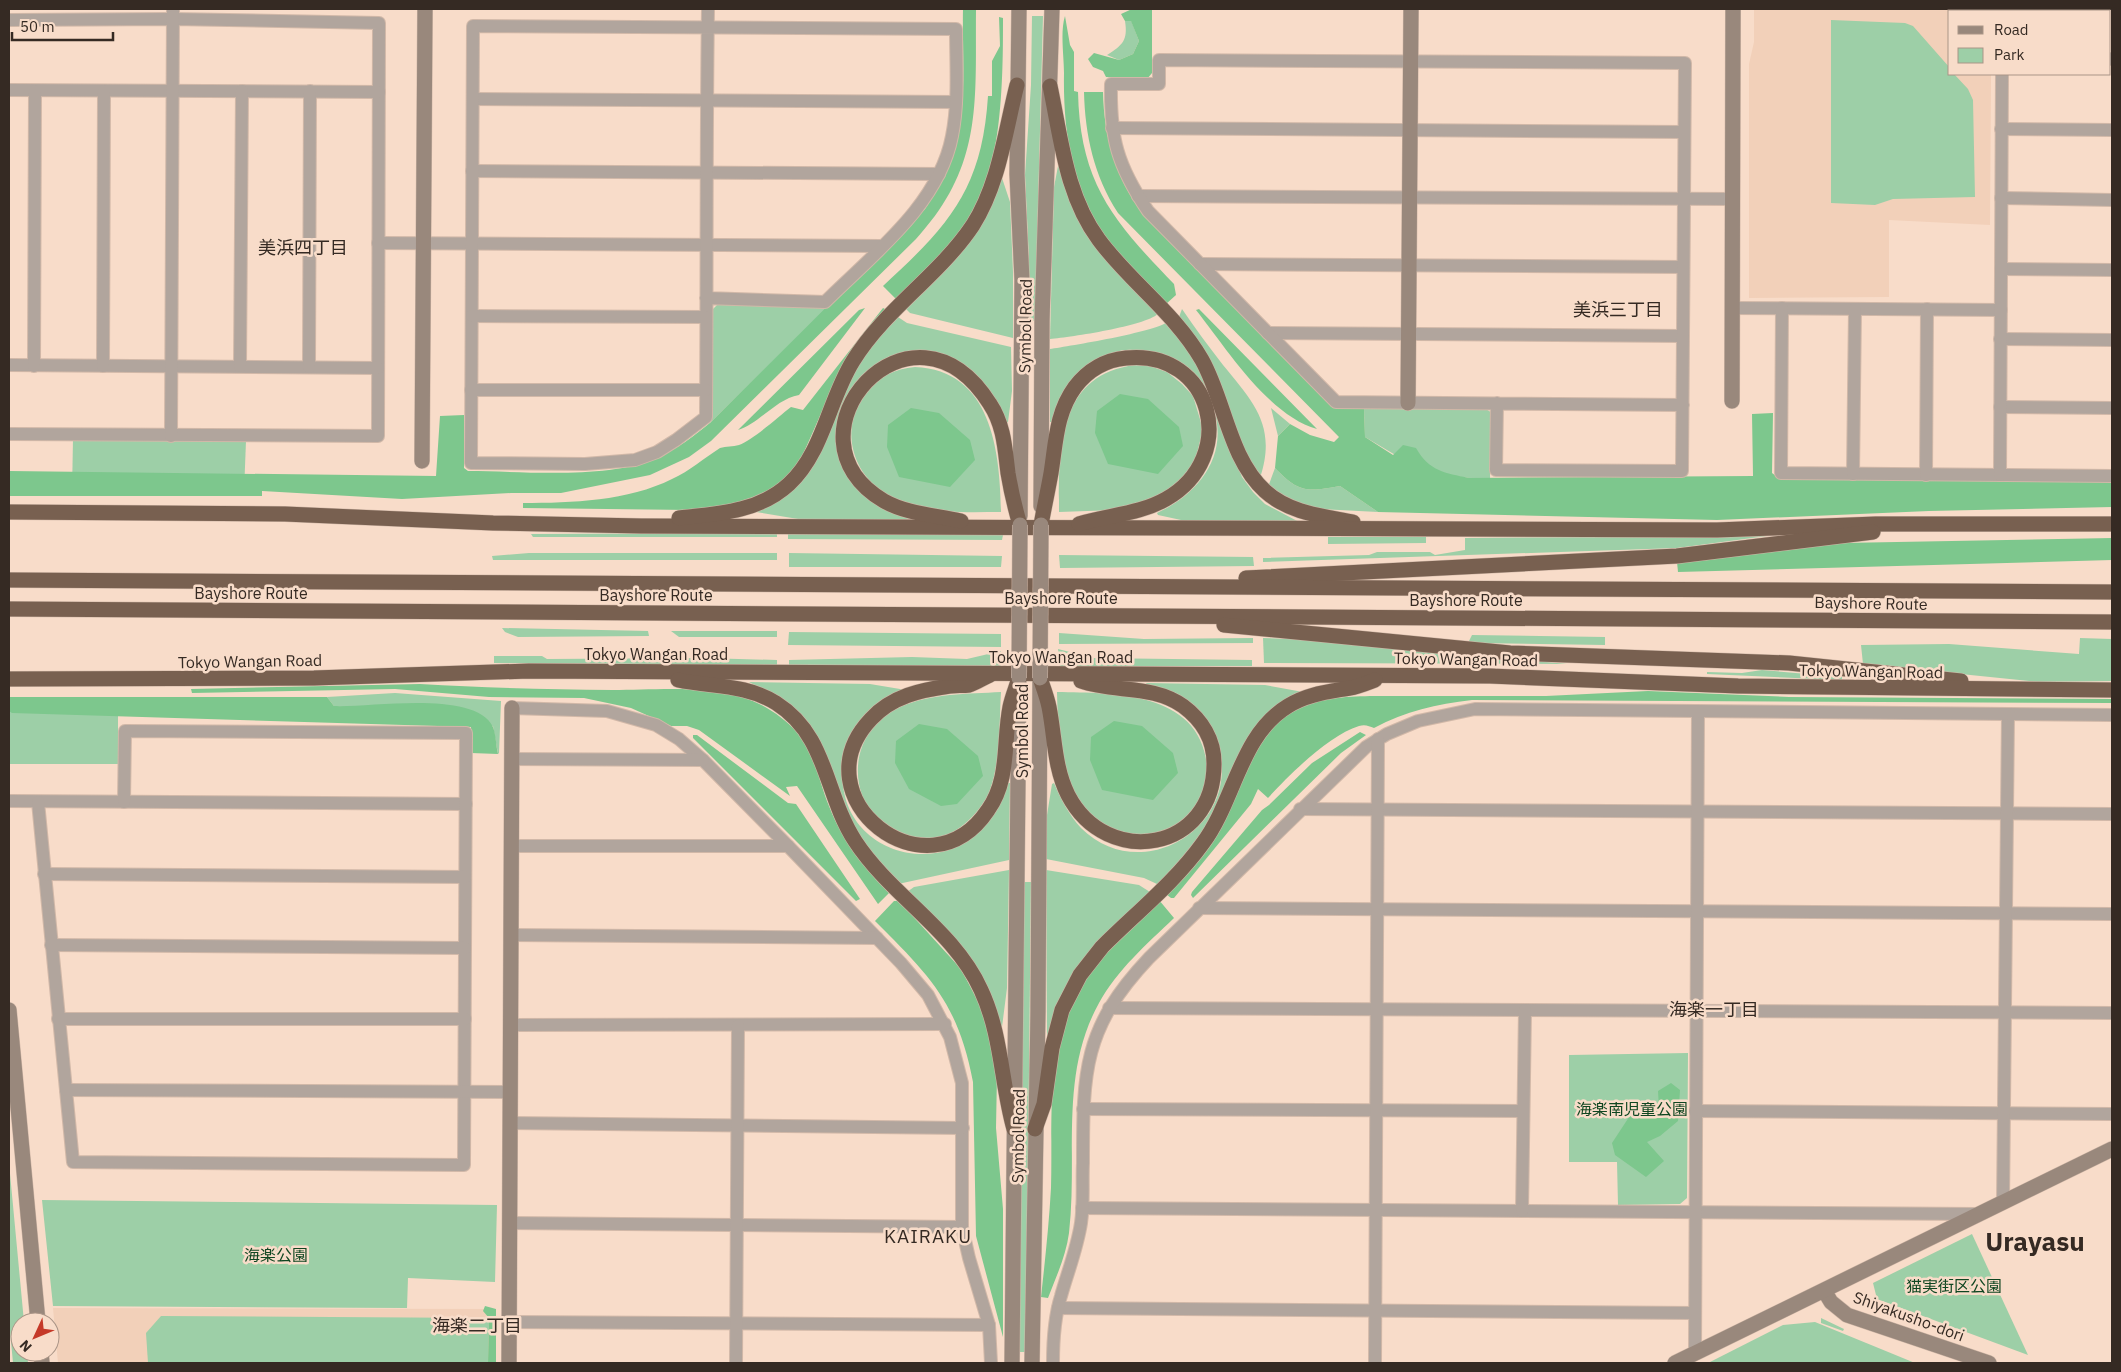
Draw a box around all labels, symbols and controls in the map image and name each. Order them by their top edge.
scale bar [12,10,114,42]
legend [1948,10,2111,75]
text: 50 m [20,17,55,36]
text: Road [1994,20,2029,39]
text: Park [1994,45,2024,64]
district label: 美浜四丁目 [258,236,348,259]
street label: Symbol Road [1014,279,1036,373]
district label: 美浜三丁目 [1573,298,1663,321]
street label: Bayshore Route [194,583,308,603]
street label: Bayshore Route [599,585,713,605]
street label: Bayshore Route [1004,588,1118,608]
street label: Bayshore Route [1409,590,1523,610]
street label: Bayshore Route [1814,592,1928,614]
street label: Tokyo Wangan Road [584,644,728,664]
street label: Tokyo Wangan Road [989,647,1133,667]
street label: Tokyo Wangan Road [1394,648,1538,670]
street label: Tokyo Wangan Road [178,650,322,672]
street label: Tokyo Wangan Road [1799,660,1943,682]
street label: Symbol Road [1012,684,1032,778]
district label: 海楽一丁目 [1669,998,1759,1021]
street label: Symbol Road [1007,1089,1029,1183]
park label: 海楽南児童公園 [1576,1099,1688,1119]
district label: KAIRAKU [884,1224,972,1248]
district label: Urayasu [1985,1224,2085,1258]
park label: 海楽公園 [244,1245,308,1265]
park label: 猫実街区公園 [1906,1276,2002,1296]
street label: Shiyakusho-dori [1851,1287,1967,1345]
north arrow [10,1312,60,1362]
district label: 海楽二丁目 [432,1314,522,1337]
text: N [16,1336,36,1356]

